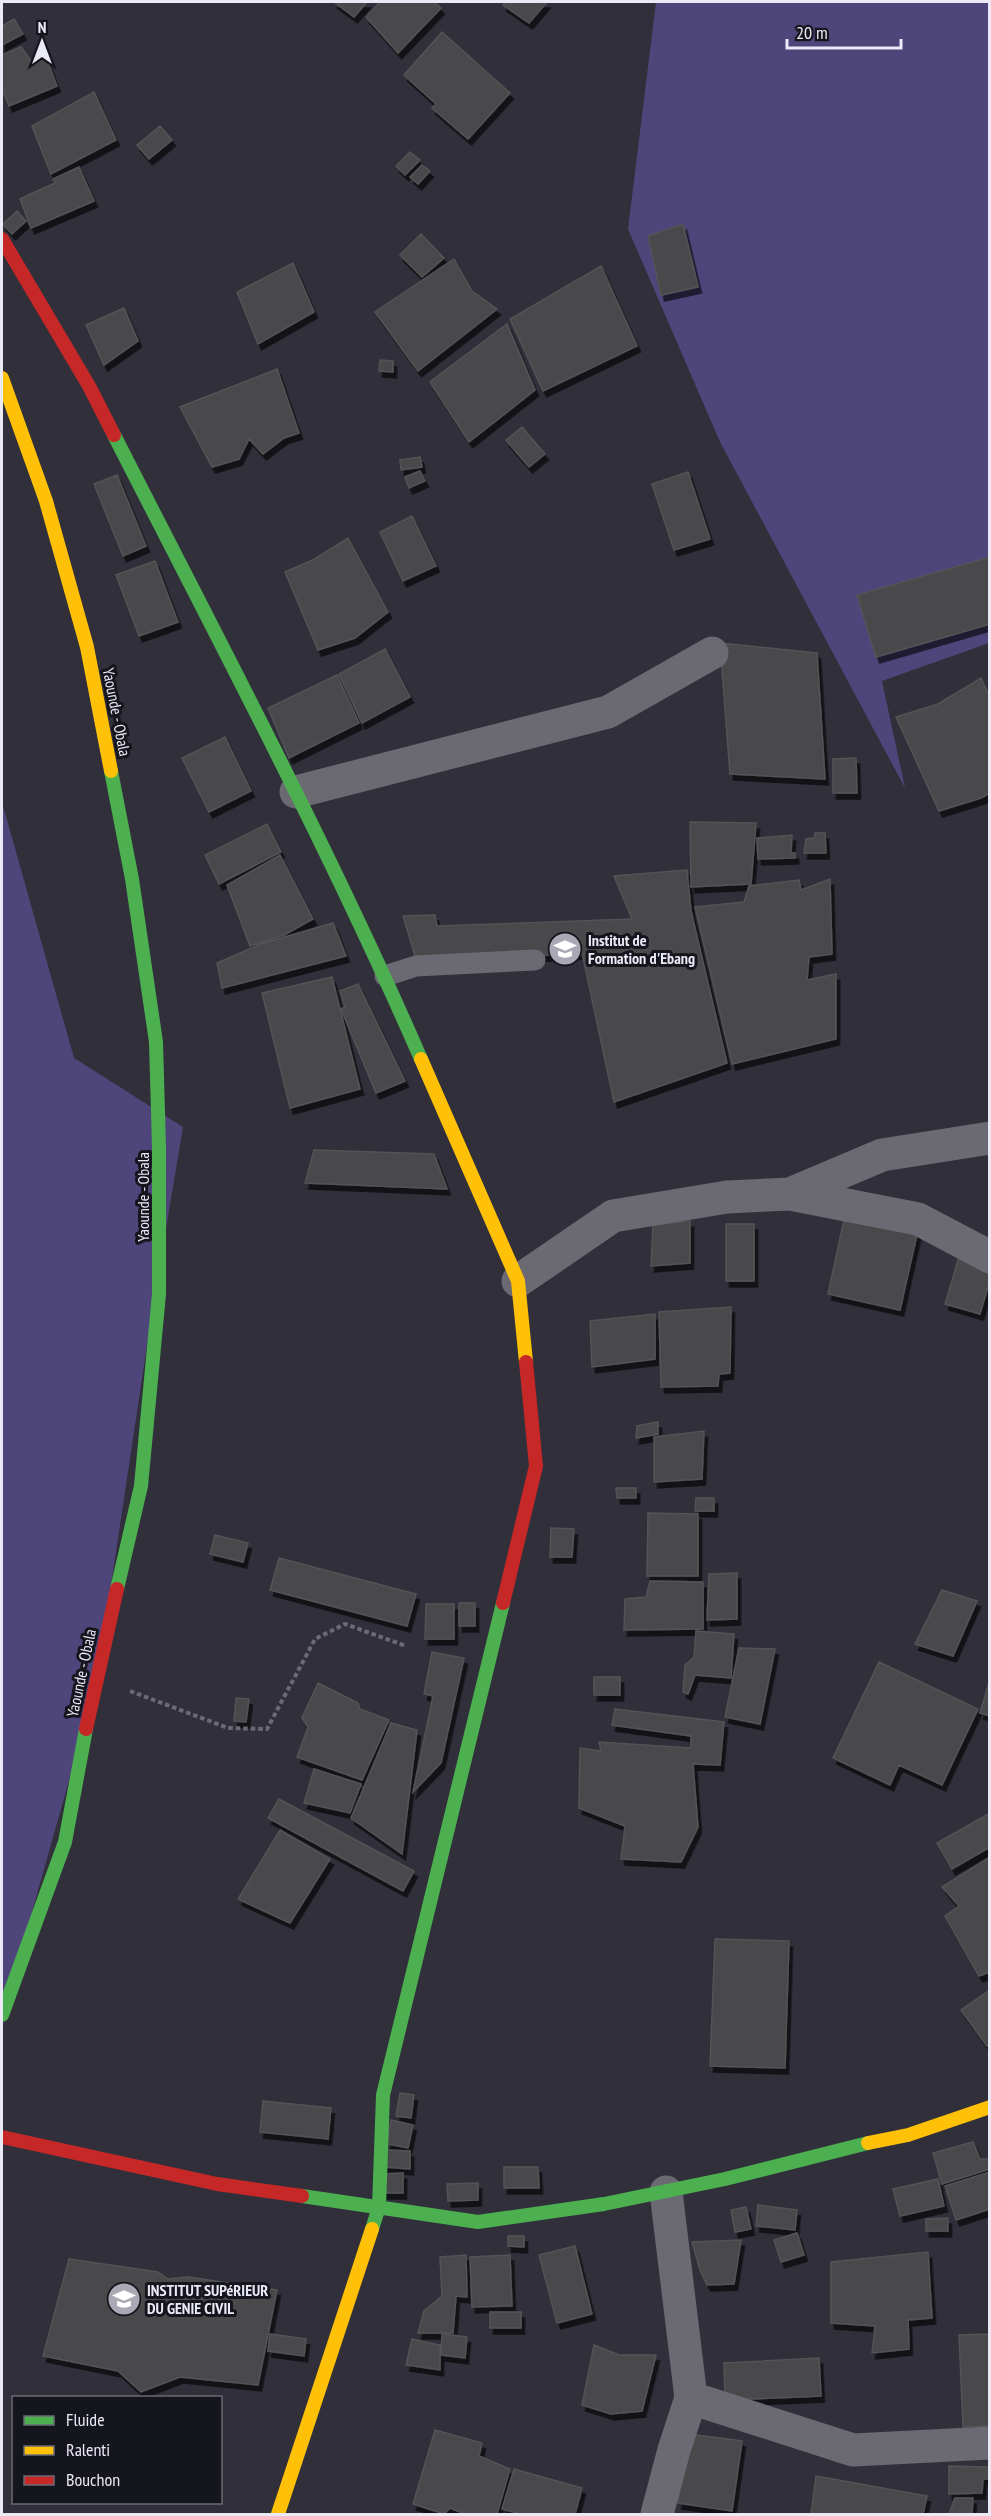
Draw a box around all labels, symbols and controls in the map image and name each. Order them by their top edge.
north arrow [12,12,72,72]
scale bar [787,12,901,50]
text: N [38,17,46,37]
text: 20 m [796,21,828,44]
street label: Yaounde - Obala [99,666,135,758]
place label: Institut de Formation d'Ebang [588,930,695,968]
school or university icon: Institut de Formation d'Ebang [547,931,583,967]
street label: Yaounde - Obala [133,1152,153,1242]
street label: Yaounde - Obala [62,1627,100,1719]
place label: INSTITUT SUPéRIEUR DU GENIE CIVIL [147,2280,268,2318]
school or university icon: INSTITUT SUPéRIEUR DU GENIE CIVIL [106,2281,142,2317]
legend [12,2396,222,2504]
text: Fluide [66,2408,105,2431]
text: Ralenti [66,2438,110,2461]
text: Bouchon [66,2468,120,2491]

